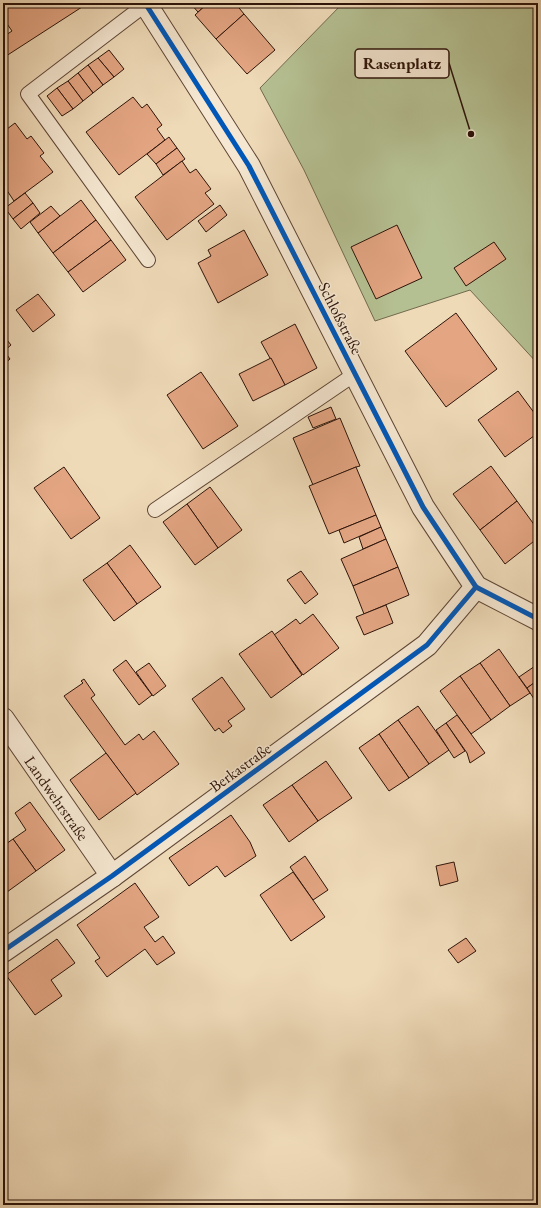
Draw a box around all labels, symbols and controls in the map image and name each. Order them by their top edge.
callout: Rasenplatz [355,49,449,78]
text: Rasenplatz [363,52,442,74]
street label: Schloßstraße [313,279,368,358]
street label: Berkastraße [205,738,275,797]
street label: Landwehrstraße [20,752,94,845]

